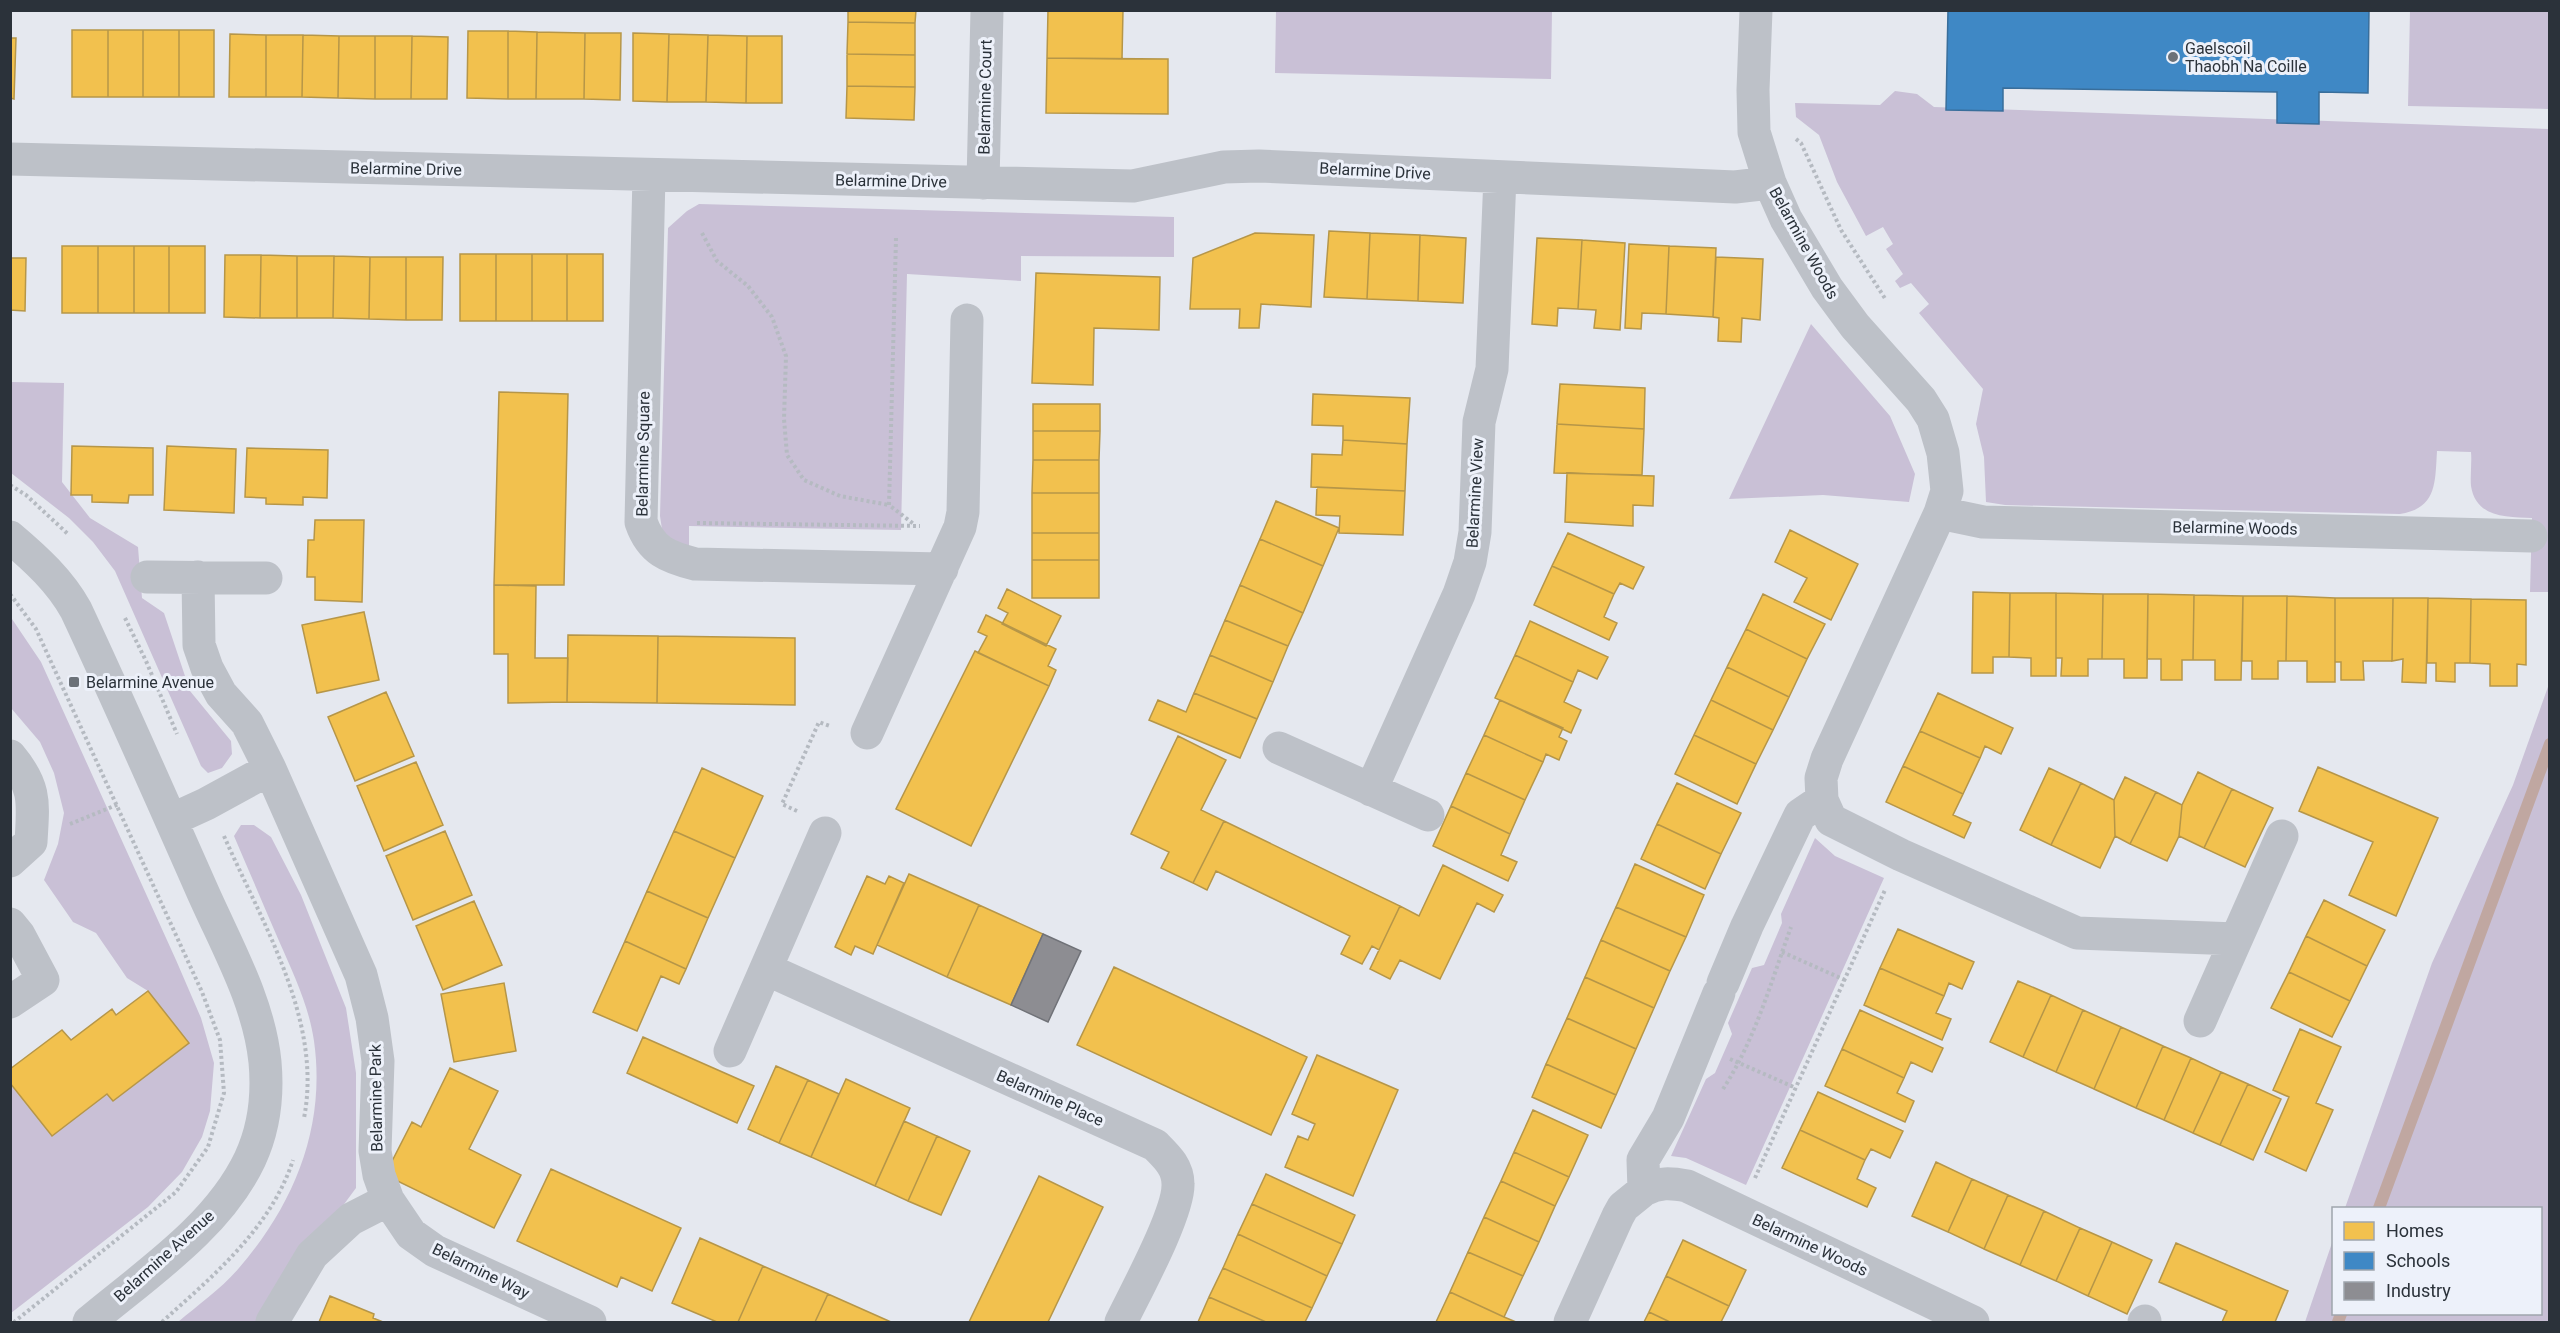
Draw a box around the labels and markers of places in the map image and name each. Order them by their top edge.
place label: Gaelscoil Thaobh Na Coille [2185,39,2307,76]
marker: Gaelscoil Thaobh Na Coille [2166,50,2180,64]
place label: Belarmine Avenue [86,673,214,692]
marker: Belarmine Avenue [67,675,81,689]

